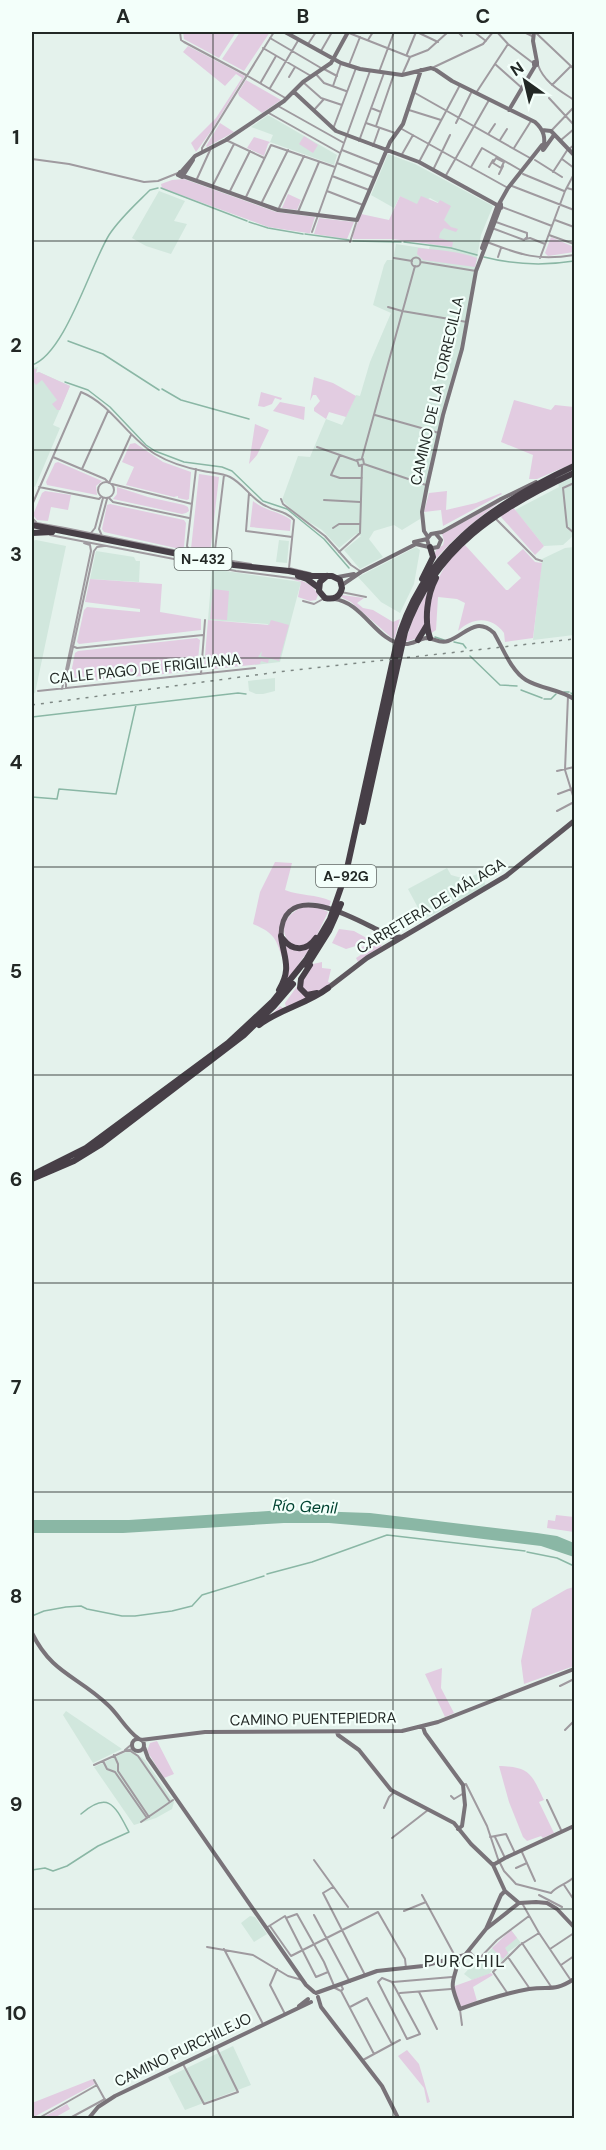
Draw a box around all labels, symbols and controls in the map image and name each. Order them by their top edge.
text: A [116,3,130,29]
text: B [297,3,309,29]
text: C [476,3,490,29]
north arrow [495,51,555,111]
text: N [506,57,528,81]
text: 1 [12,124,20,150]
street label: CAMINO DE LA TORRECILLA [406,295,468,487]
text: 2 [10,332,22,358]
text: 3 [10,541,22,567]
road number: N-432 [174,548,232,570]
street label: CALLE PAGO DE FRIGILIANA [48,649,242,689]
text: 4 [10,749,23,775]
street label: CARRETERA DE MÁLAGA [353,854,509,958]
road number: A-92G [316,865,376,887]
text: 5 [10,958,22,984]
text: 6 [10,1166,22,1192]
text: 7 [11,1374,22,1400]
water label: Río Genil [272,1494,338,1519]
text: 8 [10,1583,22,1609]
street label: CAMINO PUENTEPIEDRA [229,1708,397,1730]
text: 9 [10,1791,22,1817]
district label: PURCHIL [424,1949,506,1973]
text: 10 [5,2000,27,2026]
street label: CAMINO PURCHILEJO [111,2008,255,2092]

